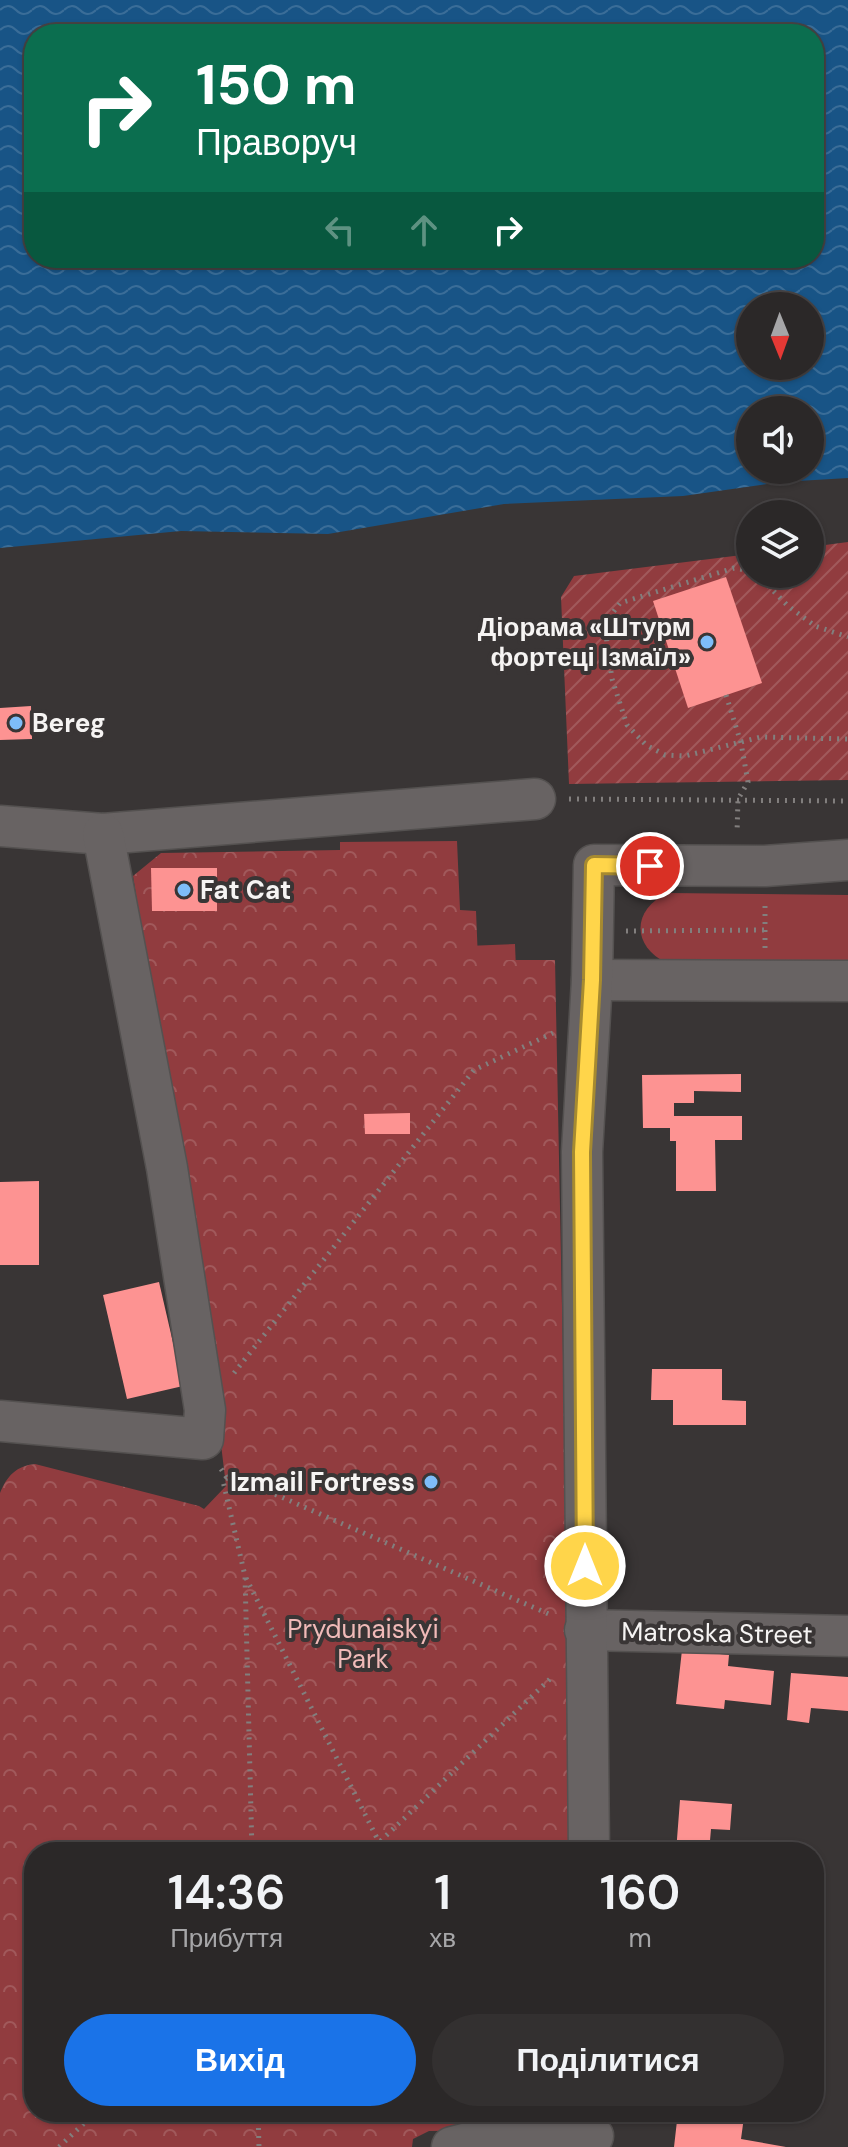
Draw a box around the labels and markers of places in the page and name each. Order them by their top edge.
place label: Діорама «Штурм фортеці Ізмаїл» [478,610,691,674]
marker: Діорама «Штурм фортеці Ізмаїл» [698,633,716,651]
place label: Bereg [32,706,105,740]
marker: Bereg [7,714,25,732]
pin [616,832,684,900]
place label: Fat Cat [200,873,291,907]
marker: Fat Cat [175,881,193,899]
place label: Izmail Fortress [230,1465,415,1499]
marker: Izmail Fortress [422,1473,440,1491]

